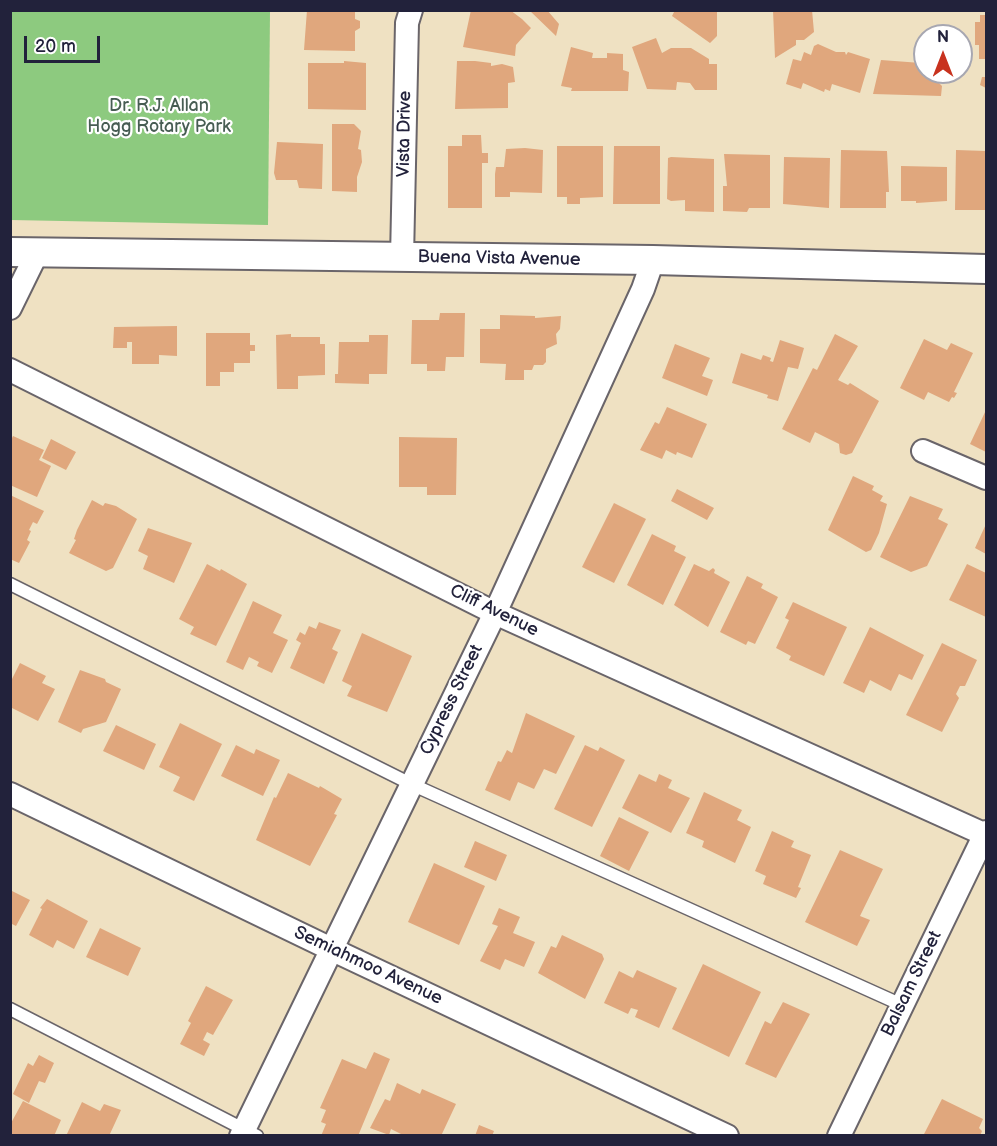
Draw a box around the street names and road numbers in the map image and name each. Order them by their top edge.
street label: Vista Drive [393,91,417,177]
street label: Buena Vista Avenue [417,247,581,271]
street label: Cliff Avenue [446,580,542,642]
street label: Cypress Street [416,641,488,759]
street label: Semiahmoo Avenue [290,922,446,1010]
street label: Balsam Street [877,928,947,1040]

